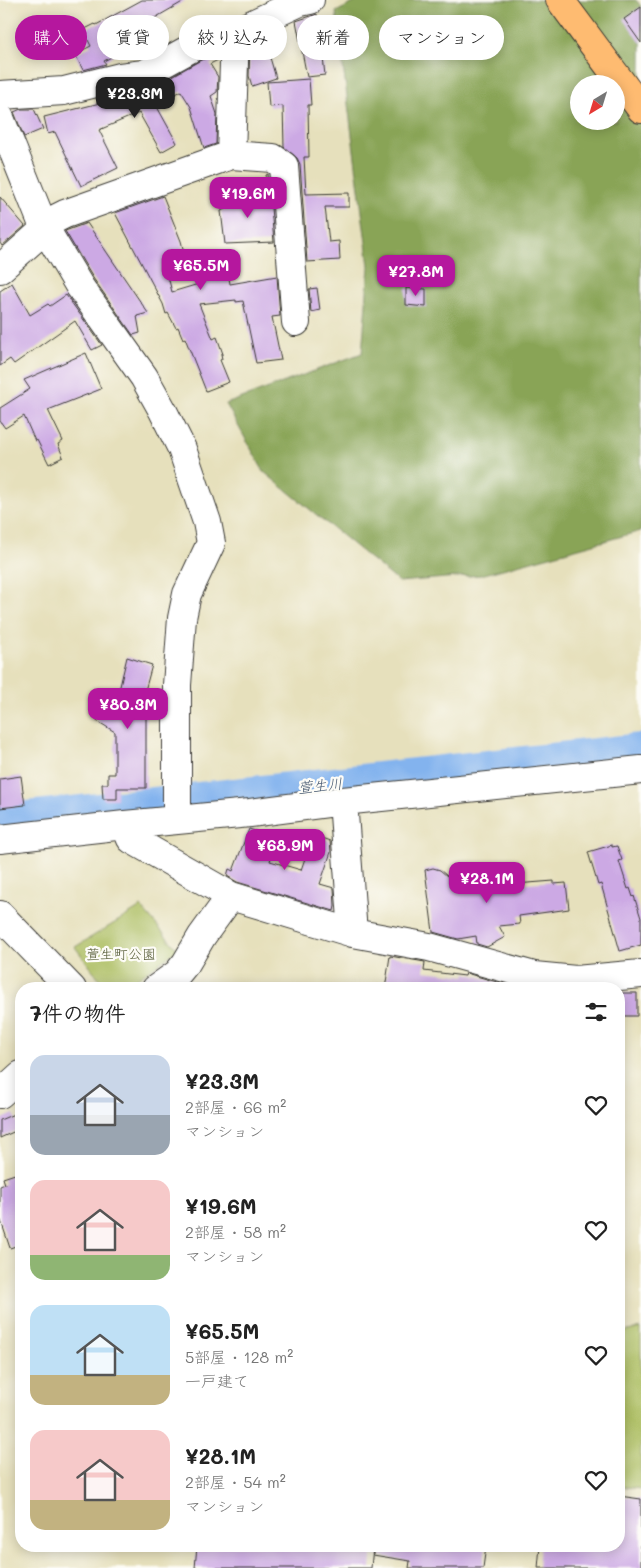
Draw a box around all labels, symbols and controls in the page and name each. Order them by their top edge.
chip: 購入 [15,15,87,60]
chip: 賃貸 [97,15,169,60]
chip: 絞り込み [179,15,287,60]
chip: 新着 [297,15,369,60]
chip: マンション [379,15,504,60]
north arrow [570,75,625,130]
map controls [570,75,625,130]
pin: ¥23.3M [94,76,176,119]
text: ¥23.3M [107,82,163,103]
pin: ¥19.6M [207,176,289,219]
text: ¥19.6M [221,182,275,203]
pin: ¥65.5M [160,248,242,291]
text: ¥65.5M [173,254,229,275]
pin: ¥27.8M [375,254,457,297]
text: ¥27.8M [388,260,444,281]
pin: ¥80.3M [87,688,169,730]
text: ¥80.3M [99,693,157,714]
water label: 萱生川 [296,773,343,797]
pin: ¥68.9M [244,828,326,871]
text: ¥68.9M [256,834,314,855]
pin: ¥28.1M [446,862,528,904]
text: ¥28.1M [460,867,514,888]
park label: 萱生町公園 [86,944,156,963]
icon: filters [582,998,610,1026]
text: 7件の物件 [30,999,126,1026]
text: ¥23.3M [185,1067,259,1094]
icon: home [70,1075,130,1135]
icon: heart [582,1091,610,1119]
text: 2部屋 · 66 m² [185,1096,286,1117]
text: マンション [185,1120,264,1141]
text: ¥19.6M [185,1192,257,1219]
icon: home [70,1200,130,1260]
icon: heart [582,1216,610,1244]
text: 2部屋 · 58 m² [185,1221,286,1242]
text: マンション [185,1245,264,1266]
text: ¥65.5M [185,1317,259,1344]
icon: home [70,1325,130,1385]
icon: heart [582,1341,610,1369]
text: 5部屋 · 128 m² [185,1346,293,1367]
text: 一戸建て [185,1370,249,1391]
text: ¥28.1M [185,1442,256,1469]
icon: home [70,1450,130,1510]
icon: heart [582,1466,610,1494]
text: 2部屋 · 54 m² [185,1471,286,1492]
text: マンション [185,1495,264,1516]

